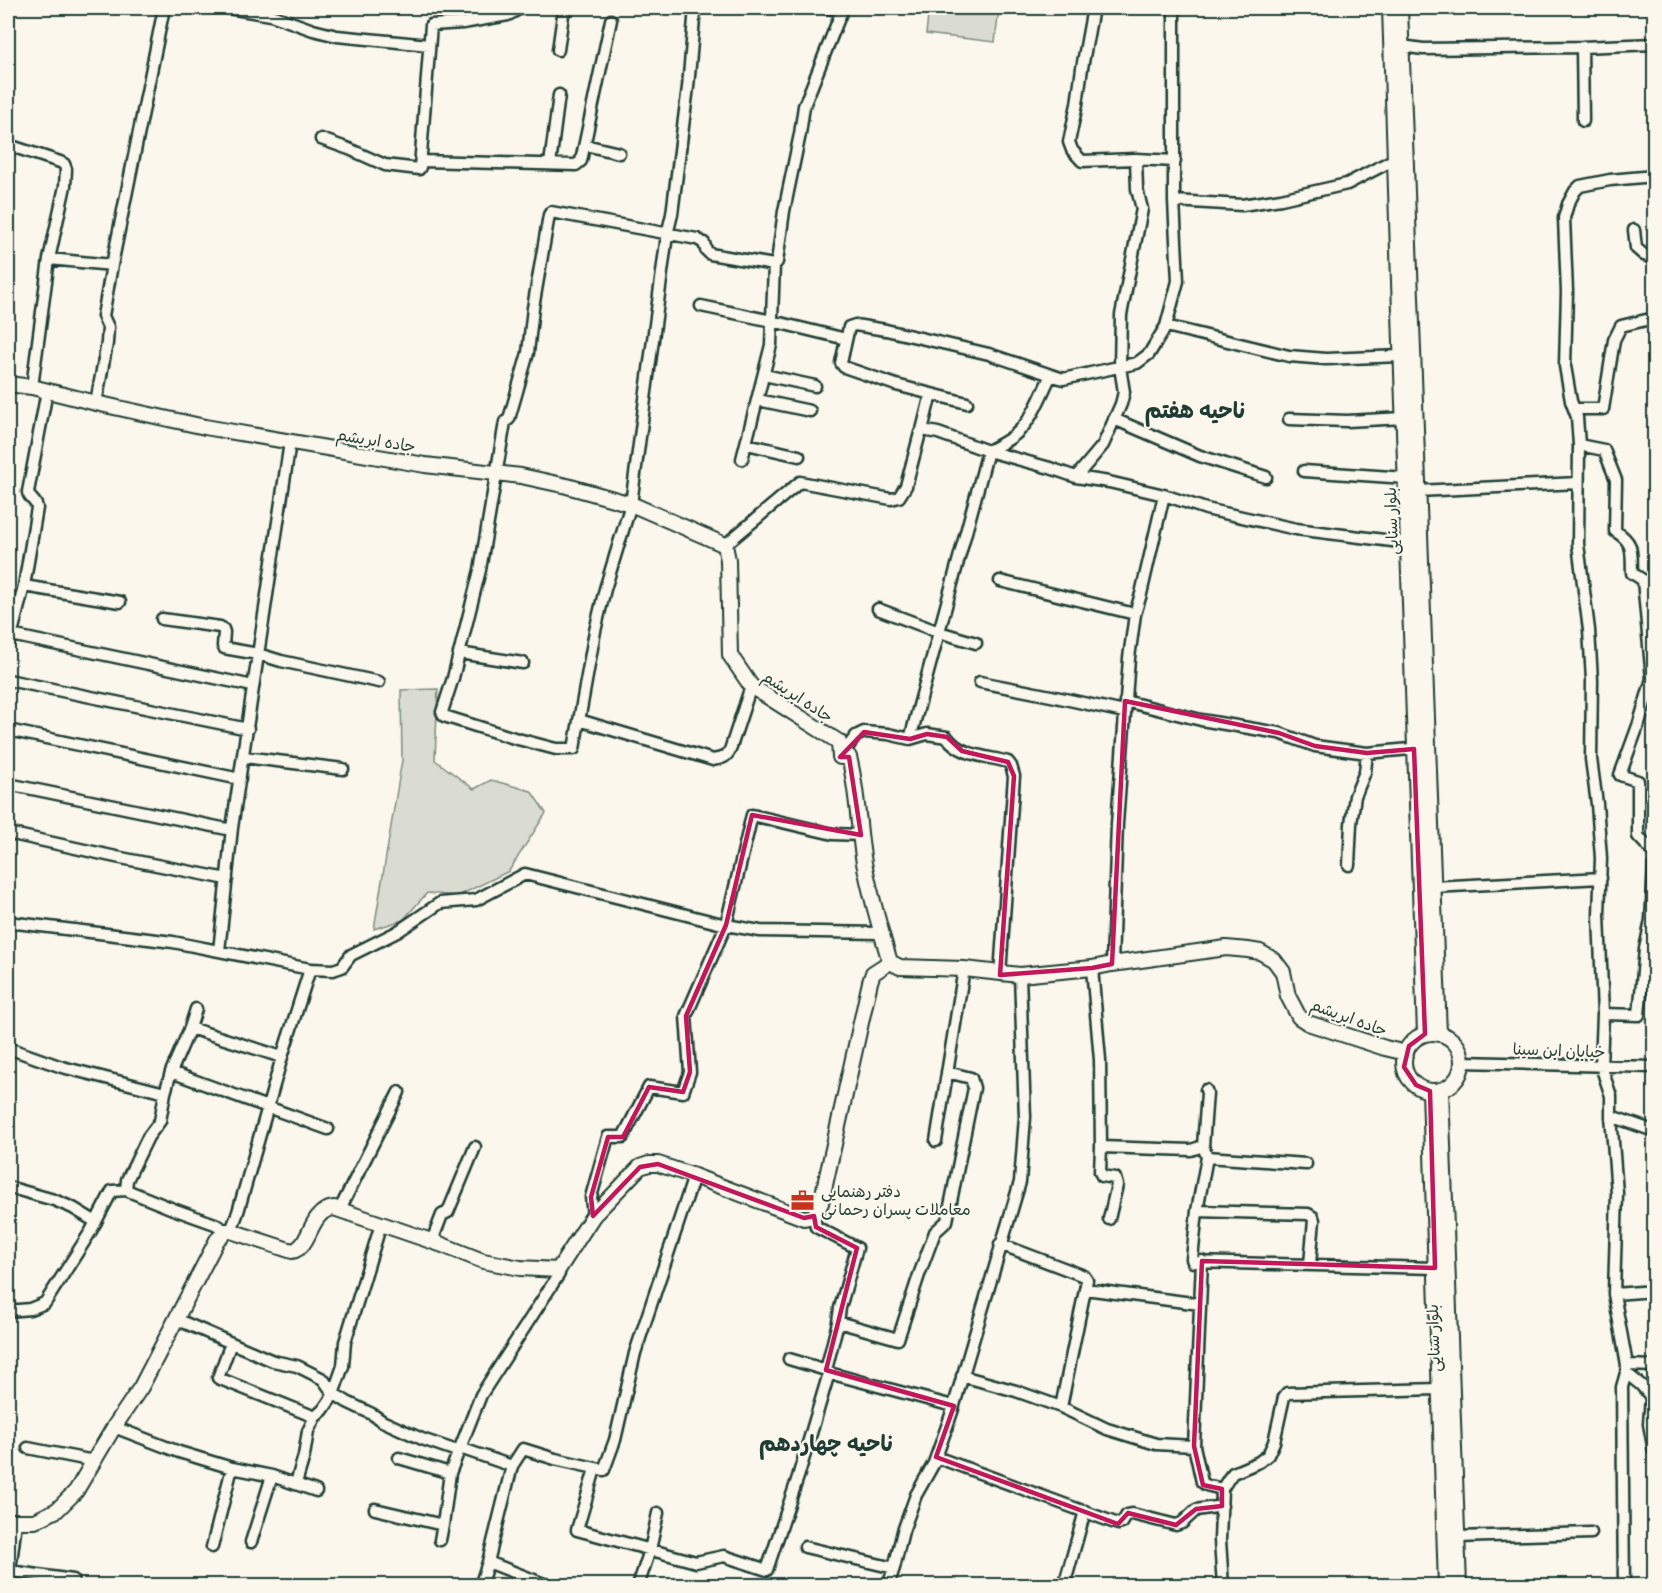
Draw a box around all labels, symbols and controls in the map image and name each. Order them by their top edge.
district label: ناحیه هفتم [1145,396,1245,427]
street label: جاده ابریشم [334,424,417,459]
street label: بلوار سنایی [1380,487,1403,555]
street label: جاده ابریشم [757,666,837,729]
street label: جاده ابریشم [1307,994,1390,1043]
street label: خیابان ابن سینا [1512,1038,1606,1062]
place label: دفتر رهنمایی معاملات پسران رحمانی [821,1181,971,1220]
office icon: دفتر رهنمایی معاملات پسران رحمانی [790,1187,816,1213]
street label: بلوار سنایی [1422,1304,1445,1372]
district label: ناحیه چهاردهم [759,1429,893,1460]

